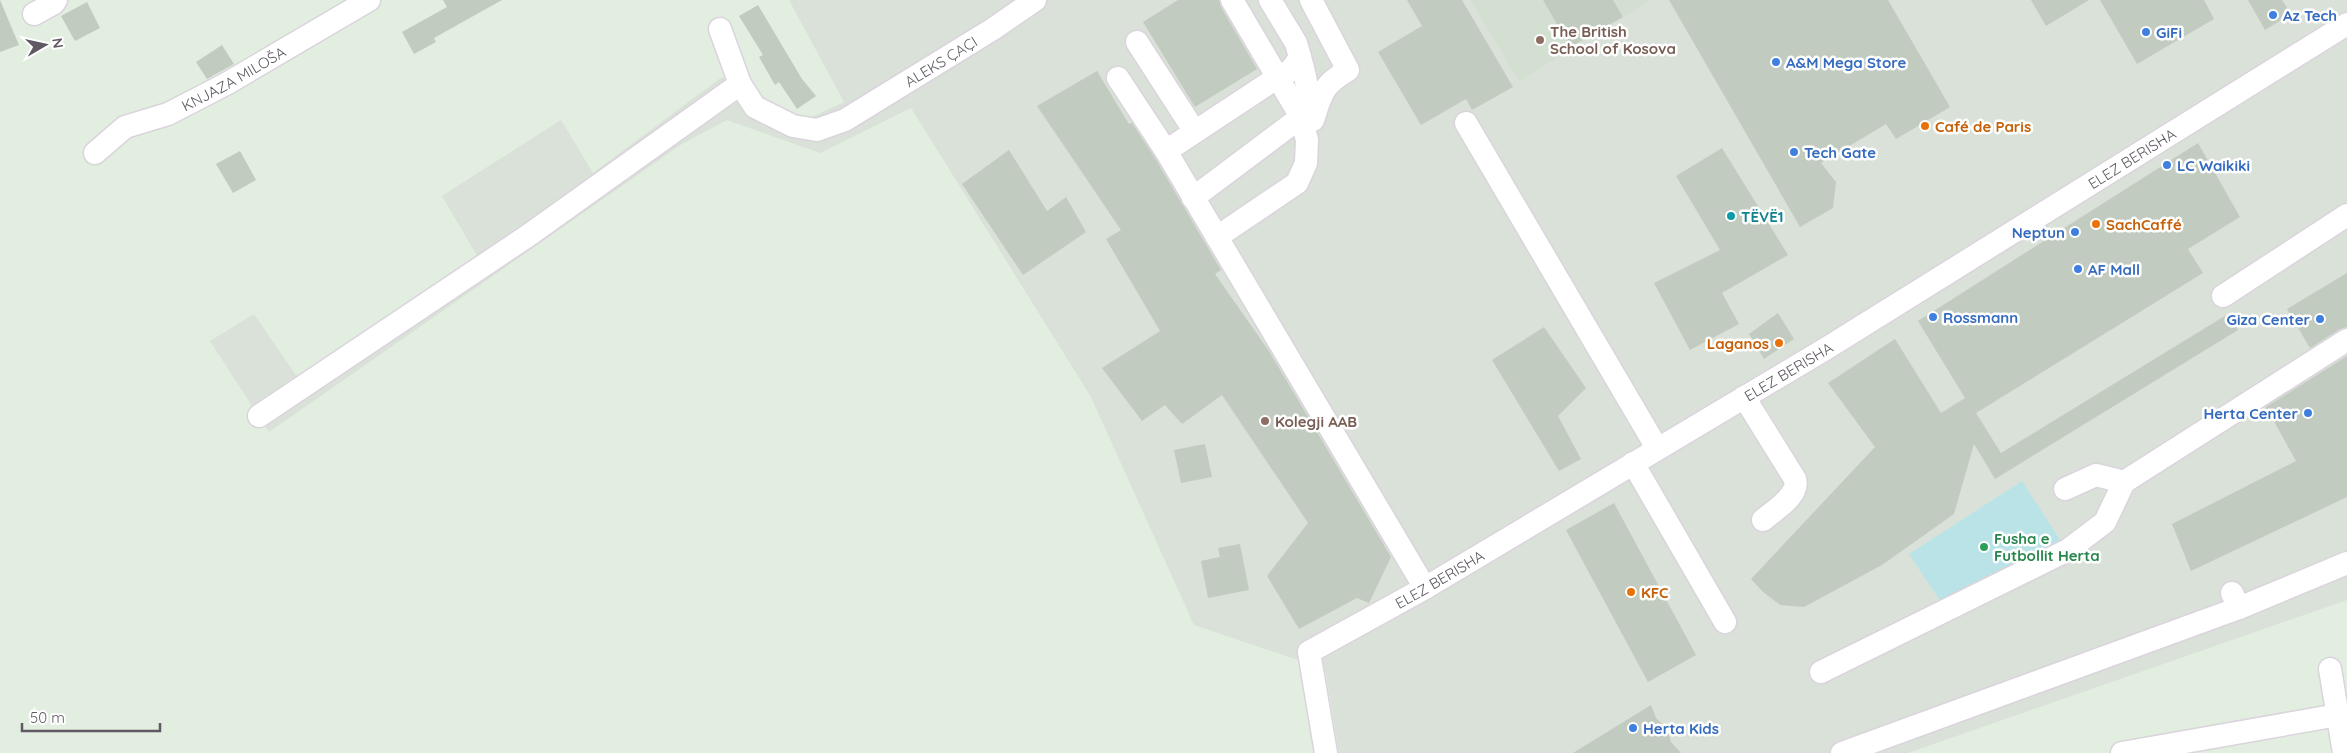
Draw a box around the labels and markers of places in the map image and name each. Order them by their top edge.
place label: Az Tech [2283,6,2337,25]
marker: Az Tech [2267,9,2279,21]
place label: The British School of Kosova [1550,22,1676,58]
place label: GiFi [2156,23,2182,42]
marker: GiFi [2140,26,2152,38]
marker: The British School of Kosova [1534,34,1546,46]
place label: A&M Mega Store [1786,53,1906,72]
marker: A&M Mega Store [1770,56,1782,68]
place label: Café de Paris [1935,117,2031,136]
marker: Café de Paris [1919,120,1931,132]
place label: Tech Gate [1804,143,1876,162]
marker: Tech Gate [1788,146,1800,158]
place label: LC Waikiki [2177,156,2250,175]
marker: LC Waikiki [2161,159,2173,171]
place label: TËVË1 [1741,207,1784,226]
marker: TËVË1 [1725,210,1737,222]
place label: SachCaffé [2106,215,2182,234]
marker: SachCaffé [2090,218,2102,230]
place label: Neptun [2012,223,2065,242]
marker: Neptun [2069,226,2081,238]
place label: AF Mall [2088,260,2140,279]
marker: AF Mall [2072,263,2084,275]
place label: Rossmann [1943,308,2018,327]
place label: Giza Center [2227,310,2310,329]
marker: Rossmann [1927,311,1939,323]
marker: Giza Center [2314,313,2326,325]
place label: Laganos [1707,334,1769,353]
marker: Laganos [1773,337,1785,349]
place label: Herta Center [2203,404,2298,423]
marker: Herta Center [2302,407,2314,419]
place label: Kolegji AAB [1275,412,1357,431]
marker: Kolegji AAB [1259,415,1271,427]
place label: Fusha e Futbollit Herta [1994,529,2100,565]
marker: Fusha e Futbollit Herta [1978,541,1990,553]
place label: KFC [1641,583,1669,602]
marker: KFC [1625,586,1637,598]
place label: Herta Kids [1643,719,1719,738]
marker: Herta Kids [1627,722,1639,734]

